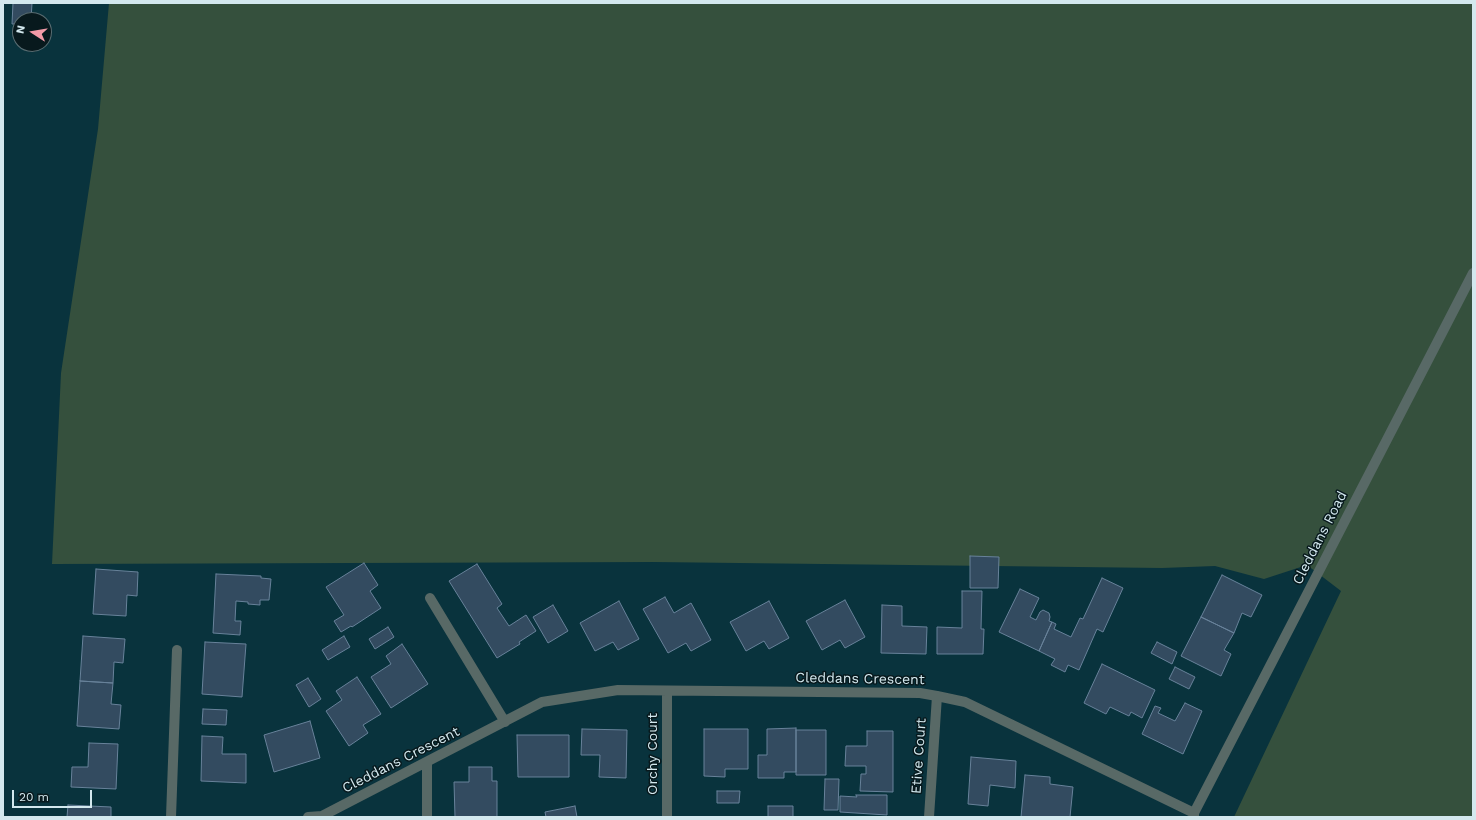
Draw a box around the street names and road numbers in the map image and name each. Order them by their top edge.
street label: Cleddans Road [1289,489,1351,587]
street label: Cleddans Crescent [795,669,925,689]
street label: Orchy Court [645,713,661,795]
street label: Etive Court [908,717,930,795]
street label: Cleddans Crescent [340,723,462,797]

